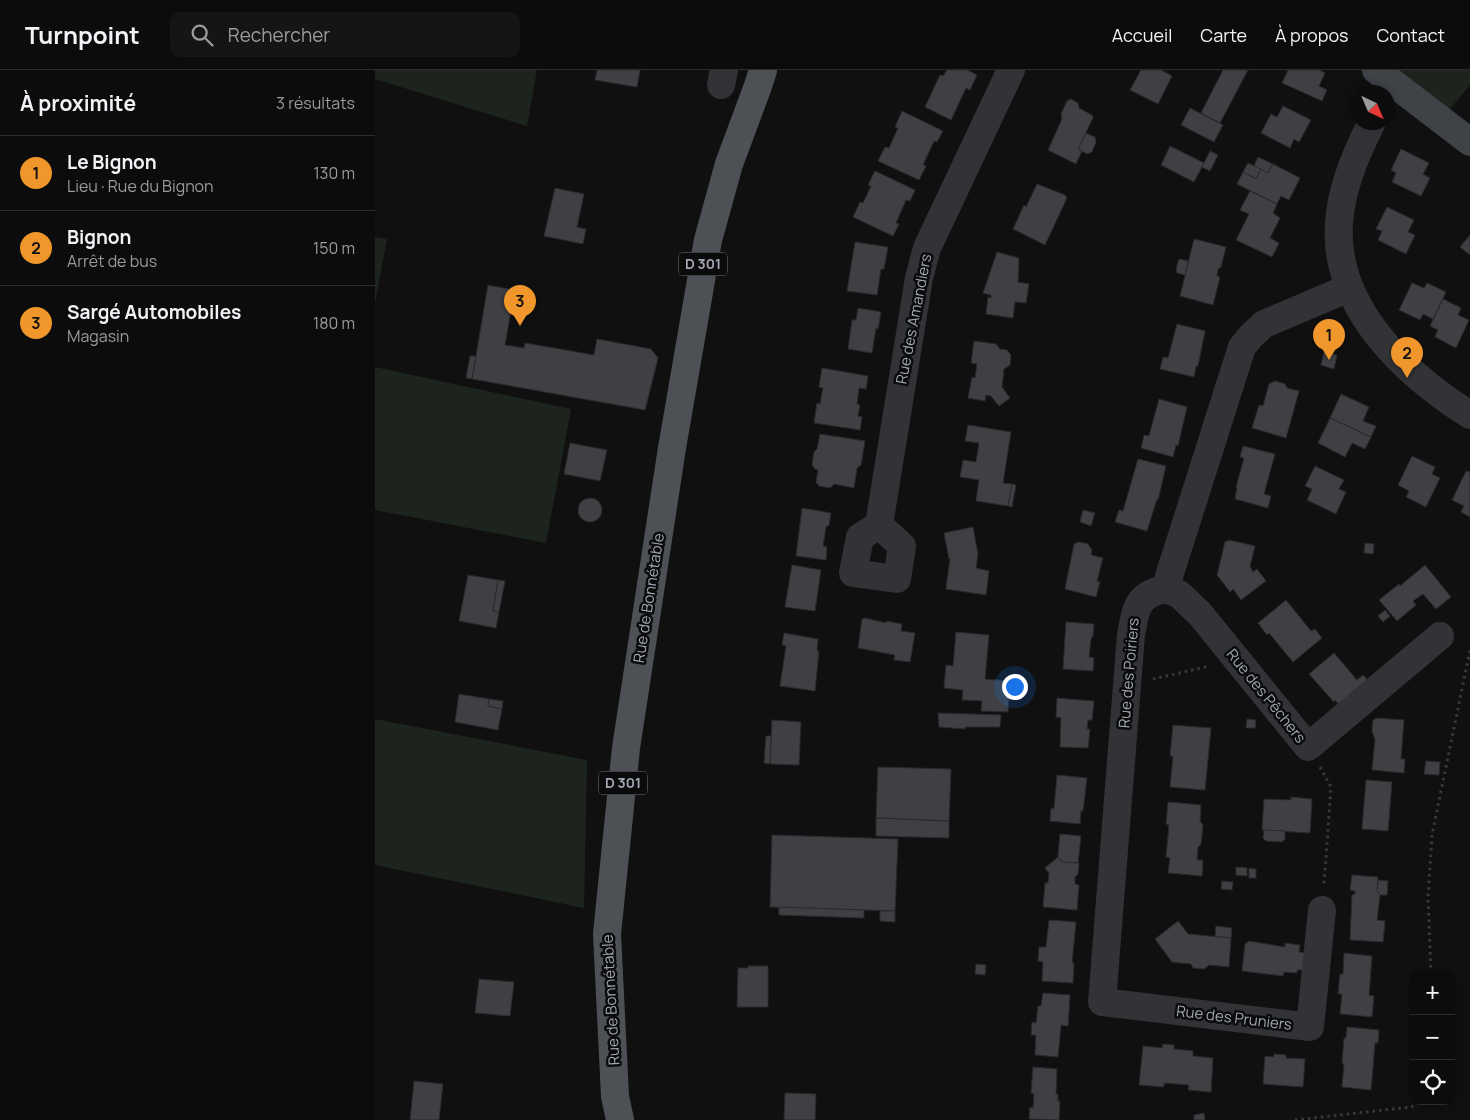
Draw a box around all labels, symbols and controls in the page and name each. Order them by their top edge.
search box [170,12,520,57]
text: Turnpoint [25,18,140,51]
icon: search [188,21,216,49]
text: Rechercher [228,22,330,48]
text: Accueil [1112,23,1172,47]
text: Carte [1200,23,1247,47]
text: À propos [1275,23,1348,47]
text: Contact [1376,23,1445,47]
north arrow [1350,85,1395,130]
text: À proximité [20,89,136,117]
text: 3 résultats [276,92,355,114]
text: Le Bignon [67,149,157,175]
text: 1 [32,162,40,184]
text: 130 m [313,162,355,184]
text: Lieu · Rue du Bignon [67,175,214,197]
text: Bignon [67,224,131,250]
text: 2 [31,237,41,259]
text: 150 m [313,237,355,259]
text: Arrêt de bus [67,250,157,272]
road number: D 301 [679,252,727,275]
street label: Rue des Amandiers [891,252,936,386]
pin: 3 [504,285,536,326]
text: Sargé Automobiles [67,299,241,325]
text: 3 [31,312,41,334]
text: 180 m [313,312,355,334]
pin: 1 [1313,319,1345,360]
text: Magasin [67,325,129,347]
pin: 2 [1391,337,1423,378]
street label: Rue de Bonnétable [628,531,669,664]
street label: Rue des Poiriers [1113,617,1144,729]
street label: Rue des Pêchers [1222,644,1311,747]
your location [1002,674,1028,700]
road number: D 301 [599,771,647,794]
street label: Rue de Bonnétable [597,934,624,1066]
map controls [1410,970,1455,1105]
button: + [1410,970,1455,1015]
street label: Rue des Pruniers [1175,1000,1293,1035]
button: − [1410,1015,1455,1060]
button: locate [1410,1060,1455,1105]

